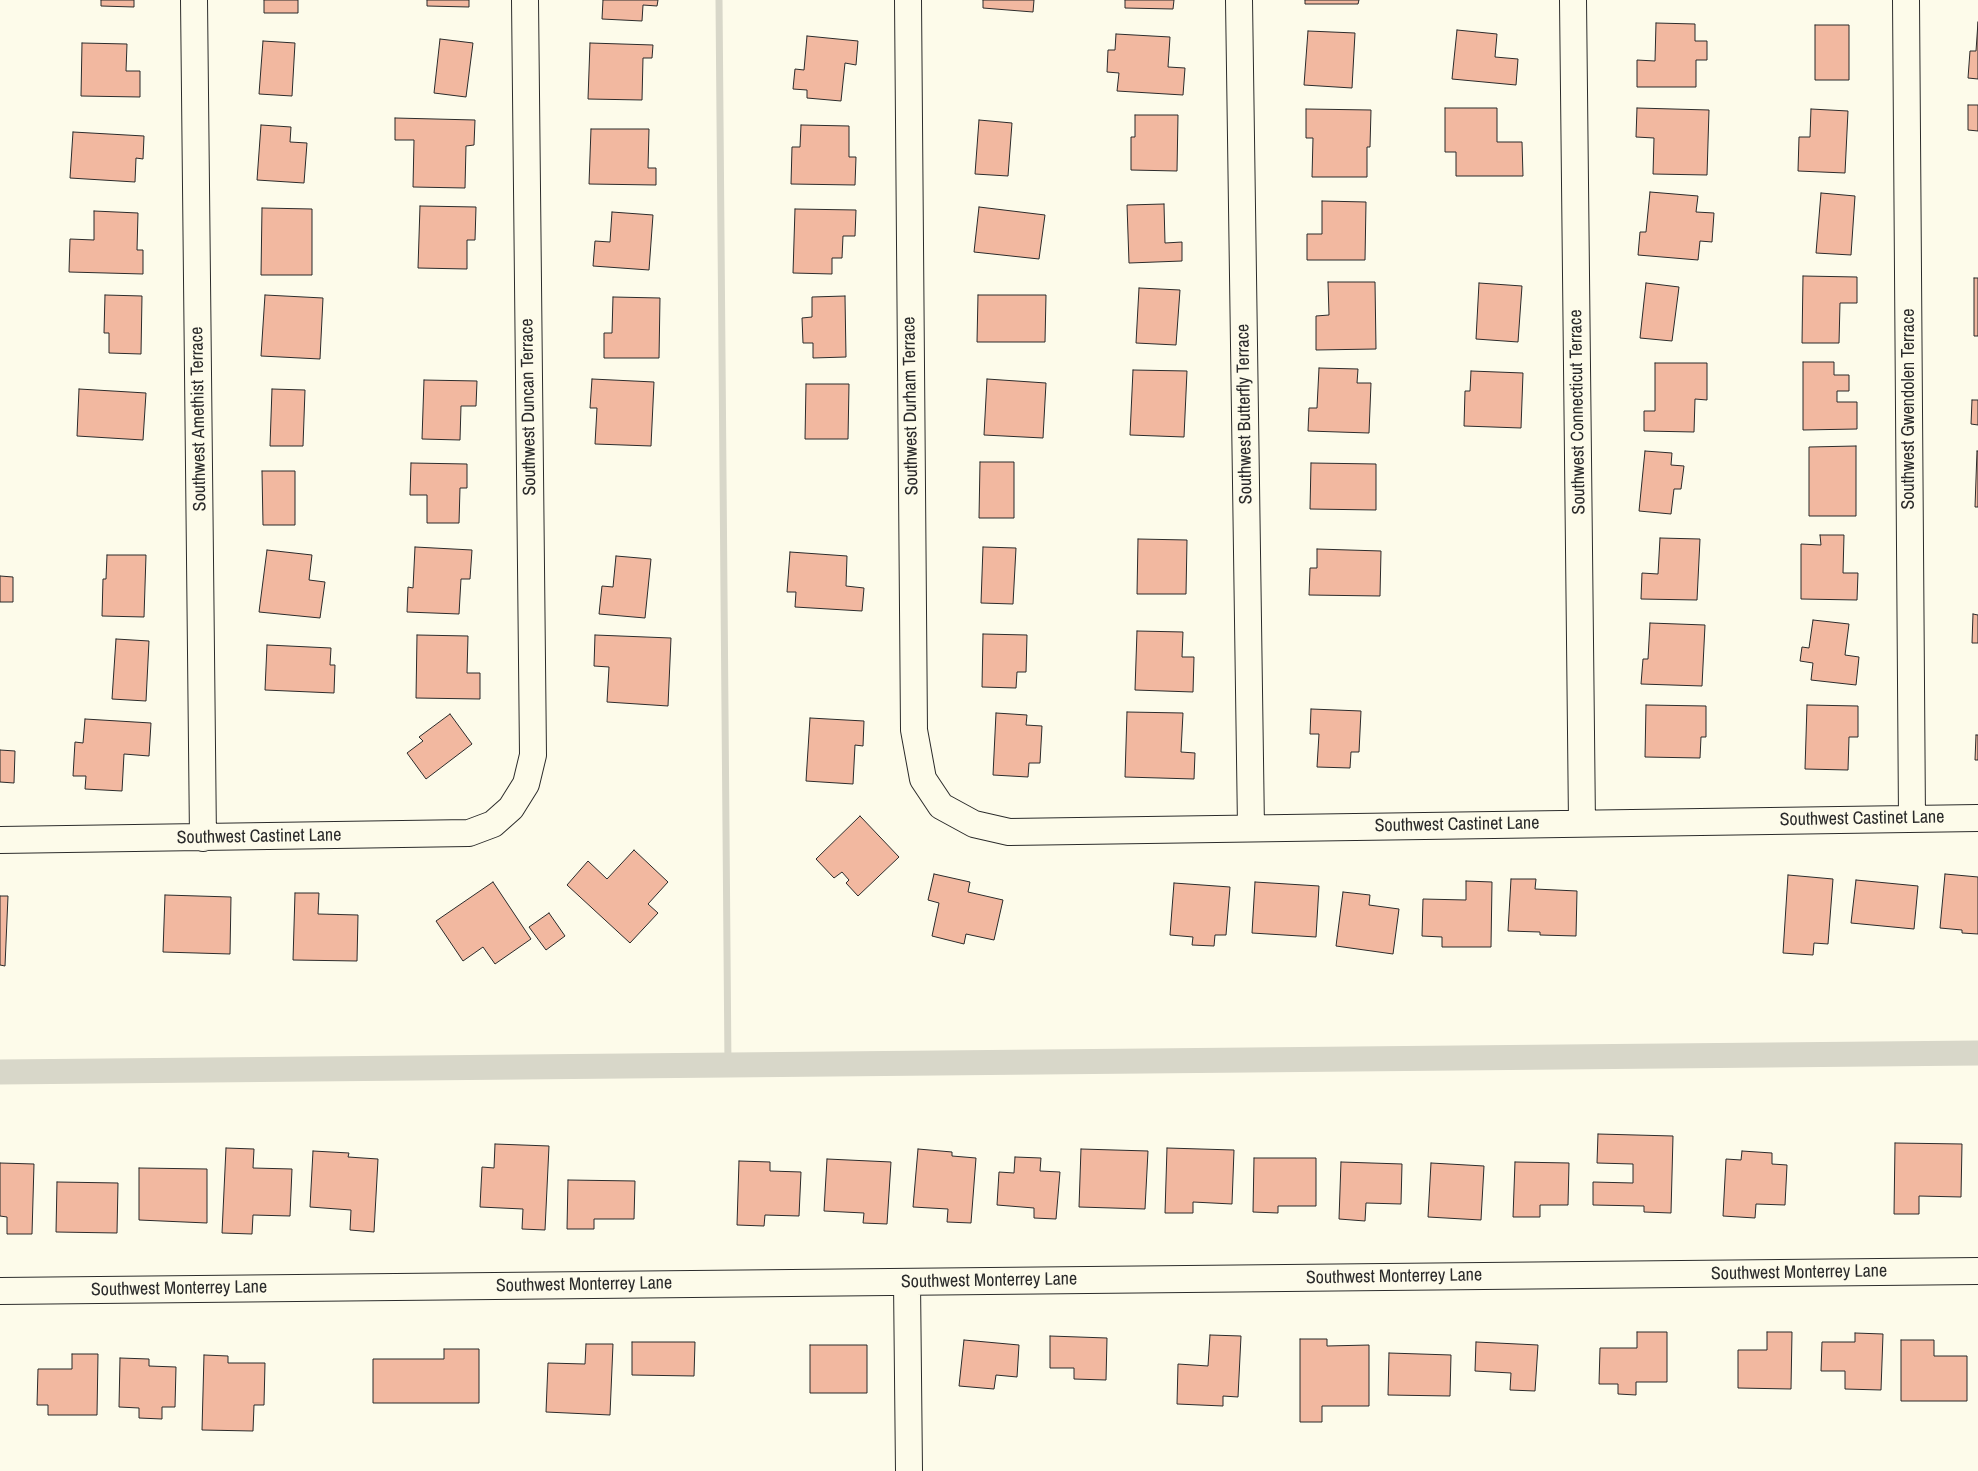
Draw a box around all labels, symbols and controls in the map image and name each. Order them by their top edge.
street label: Southwest Gwendolen Terrace [1898,308,1920,510]
street label: Southwest Connecticut Terrace [1565,309,1591,515]
street label: Southwest Durham Terrace [899,316,923,496]
street label: Southwest Duncan Terrace [517,318,541,496]
street label: Southwest Butterfly Terrace [1233,324,1257,504]
street label: Southwest Amethist Terrace [187,327,211,511]
street label: Southwest Castinet Lane [1779,807,1945,831]
street label: Southwest Castinet Lane [1374,813,1540,837]
street label: Southwest Castinet Lane [176,825,342,849]
street label: Southwest Monterrey Lane [1711,1261,1887,1285]
street label: Southwest Monterrey Lane [1306,1265,1482,1289]
street label: Southwest Monterrey Lane [901,1269,1077,1293]
street label: Southwest Monterrey Lane [496,1273,672,1297]
street label: Southwest Monterrey Lane [91,1277,267,1301]

